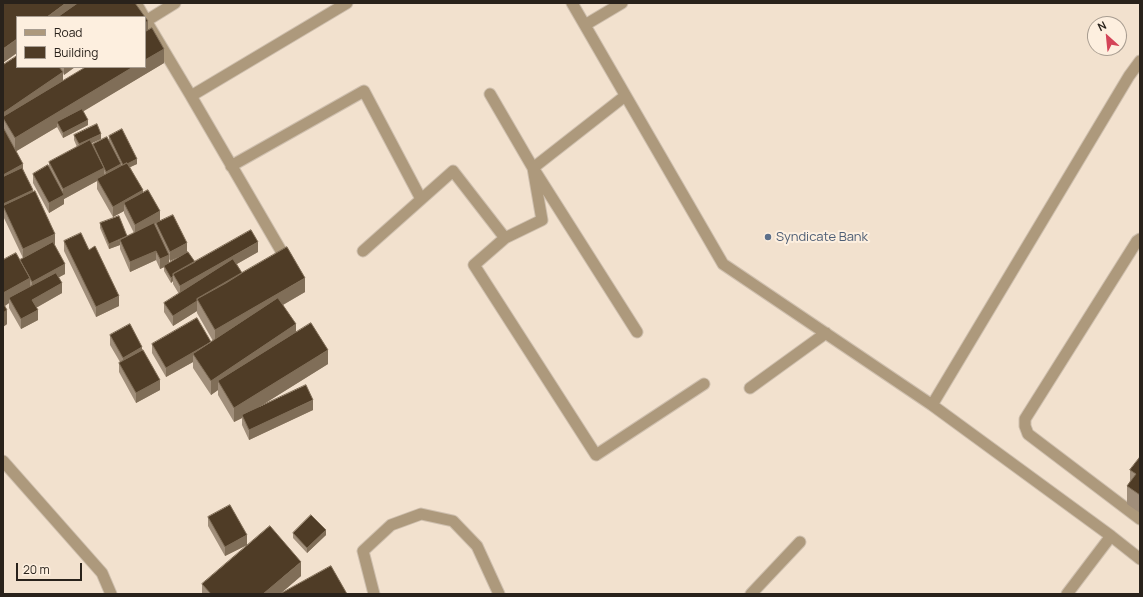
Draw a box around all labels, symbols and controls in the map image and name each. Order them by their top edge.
legend [16,16,146,68]
north arrow [1087,16,1127,56]
text: N [1095,17,1109,34]
text: Road [54,24,82,41]
text: Building [54,44,98,61]
place label: Syndicate Bank [776,229,868,245]
marker: Syndicate Bank [763,232,773,242]
scale bar [18,555,84,581]
text: 20 m [23,561,50,578]

